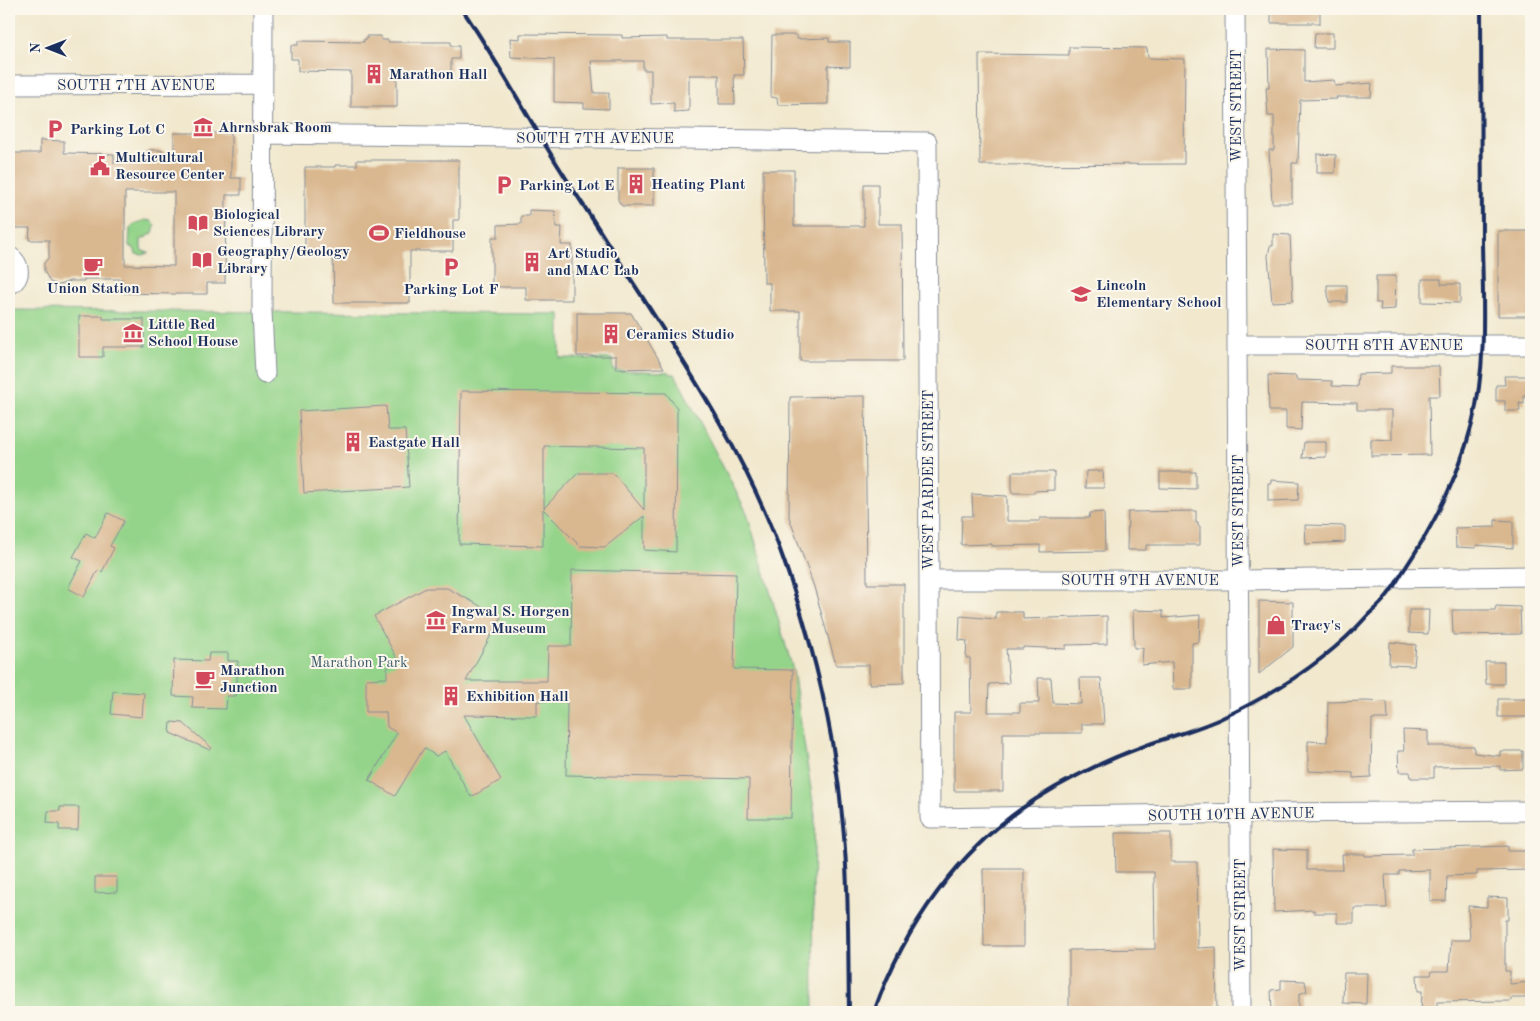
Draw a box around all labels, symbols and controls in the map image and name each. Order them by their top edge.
north arrow [22,22,72,72]
text: N [29,42,43,53]
street label: WEST STREET [1230,50,1245,162]
building icon: Marathon Hall [363,63,385,85]
place label: Marathon Hall [389,68,488,83]
street label: SOUTH 7TH AVENUE [57,79,215,94]
museum icon: Ahrnsbrak Room [192,116,214,138]
parking icon: Parking Lot C [44,118,66,140]
place label: Ahrnsbrak Room [218,121,332,136]
place label: Parking Lot C [70,123,165,138]
street label: SOUTH 7TH AVENUE [516,132,674,147]
place label: Multicultural Resource Center [115,151,225,183]
public building icon: Multicultural Resource Center [89,155,111,177]
building icon: Heating Plant [625,173,647,195]
parking icon: Parking Lot E [493,174,515,196]
place label: Heating Plant [651,178,746,193]
place label: Parking Lot E [519,179,614,194]
place label: Biological Sciences Library [213,208,325,240]
library icon: Biological Sciences Library [187,212,209,234]
sports icon: Fieldhouse [368,222,390,244]
place label: Fieldhouse [394,227,466,242]
place label: Geography/Geology Library [217,245,350,277]
place label: Art Studio and MAC Lab [547,247,639,279]
library icon: Geography/Geology Library [191,249,213,271]
building icon: Art Studio and MAC Lab [521,251,543,273]
cafe icon: Union Station [82,255,104,277]
parking icon: Parking Lot F [440,256,462,278]
place label: Lincoln Elementary School [1096,279,1222,311]
place label: Union Station [47,282,139,297]
place label: Parking Lot F [403,283,499,298]
school or university icon: Lincoln Elementary School [1070,283,1092,305]
place label: Little Red School House [148,318,238,350]
museum icon: Little Red School House [122,322,144,344]
building icon: Ceramics Studio [600,323,622,345]
place label: Ceramics Studio [626,328,734,343]
street label: SOUTH 8TH AVENUE [1305,339,1463,354]
street label: WEST PARDEE STREET [922,390,937,570]
building icon: Eastgate Hall [342,431,364,453]
place label: Eastgate Hall [368,436,460,451]
street label: WEST STREET [1232,455,1247,567]
street label: SOUTH 9TH AVENUE [1061,574,1219,589]
place label: Ingwal S. Horgen Farm Museum [451,605,570,637]
museum icon: Ingwal S. Horgen Farm Museum [425,609,447,631]
shop icon: Tracy's [1265,614,1287,636]
place label: Tracy's [1291,619,1341,634]
park label: Marathon Park [310,656,408,671]
place label: Marathon Junction [220,664,285,696]
cafe icon: Marathon Junction [194,668,216,690]
building icon: Exhibition Hall [440,685,462,707]
place label: Exhibition Hall [466,690,569,705]
street label: SOUTH 10TH AVENUE [1148,807,1314,824]
street label: WEST STREET [1234,859,1249,971]

